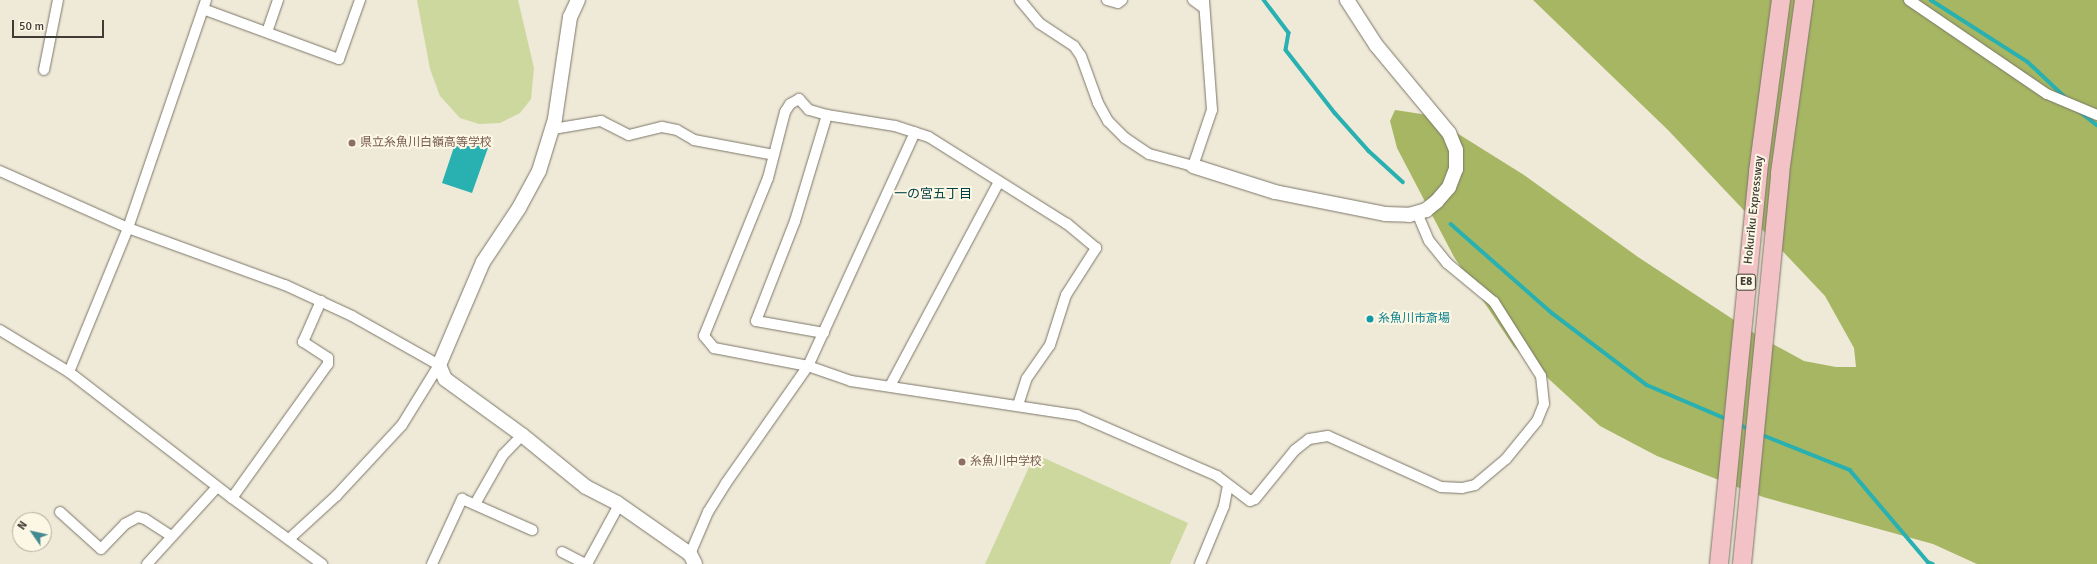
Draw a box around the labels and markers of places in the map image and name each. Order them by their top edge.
place label: 県立糸魚川白嶺高等学校 [360,136,492,150]
marker: 県立糸魚川白嶺高等学校 [347,138,357,148]
place label: 糸魚川市斎場 [1378,312,1450,326]
marker: 糸魚川市斎場 [1365,314,1375,324]
place label: 糸魚川中学校 [970,455,1042,469]
marker: 糸魚川中学校 [957,457,967,467]

